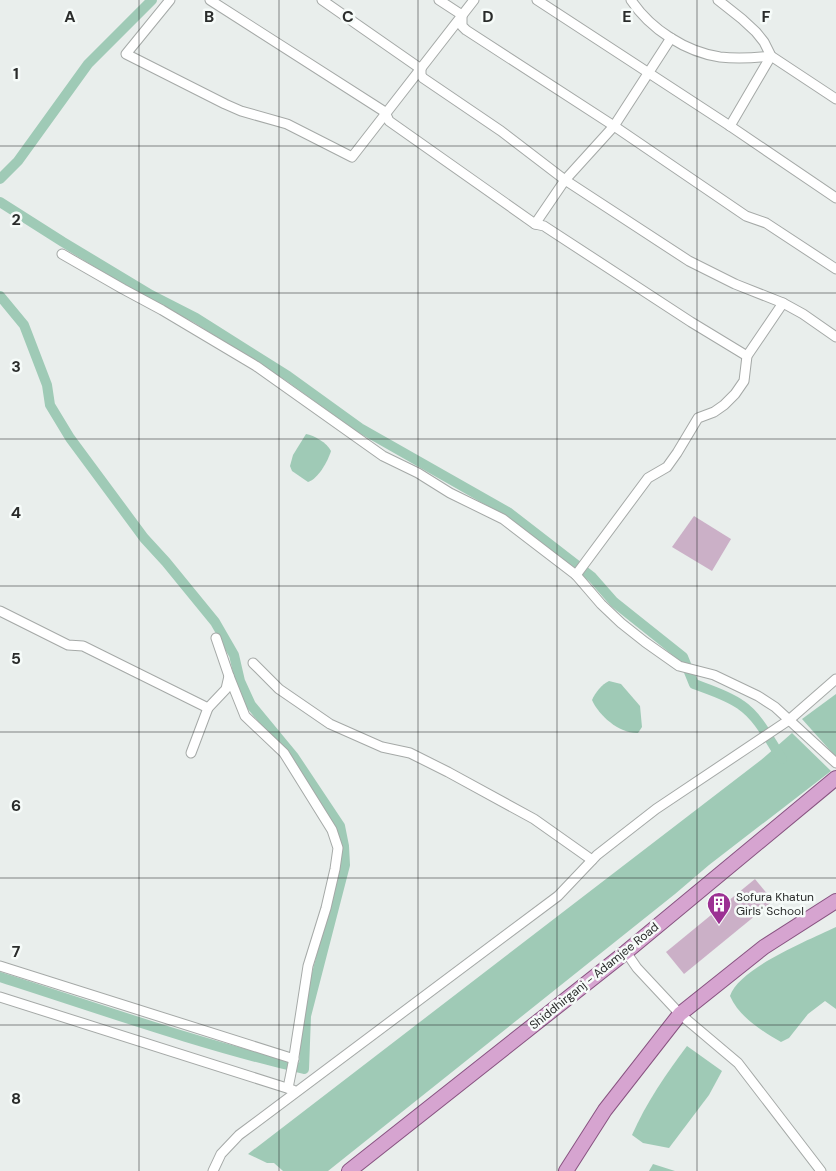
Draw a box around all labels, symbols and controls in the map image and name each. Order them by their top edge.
text: A [64,6,76,27]
text: B [204,6,214,27]
text: C [342,6,354,27]
text: D [482,6,494,27]
text: E [622,6,632,27]
text: F [762,6,771,27]
text: 1 [13,63,19,84]
text: 2 [11,209,21,230]
text: 3 [11,356,21,377]
text: 4 [11,502,21,523]
text: 5 [11,648,21,669]
text: 6 [11,795,21,816]
place label: Sofura Khatun Girls' School [736,889,814,919]
building icon: Sofura Khatun Girls' School [706,891,732,925]
street label: Shiddhirganj - Adamjee Road [526,919,662,1033]
text: 7 [12,941,21,962]
text: 8 [11,1088,21,1109]

